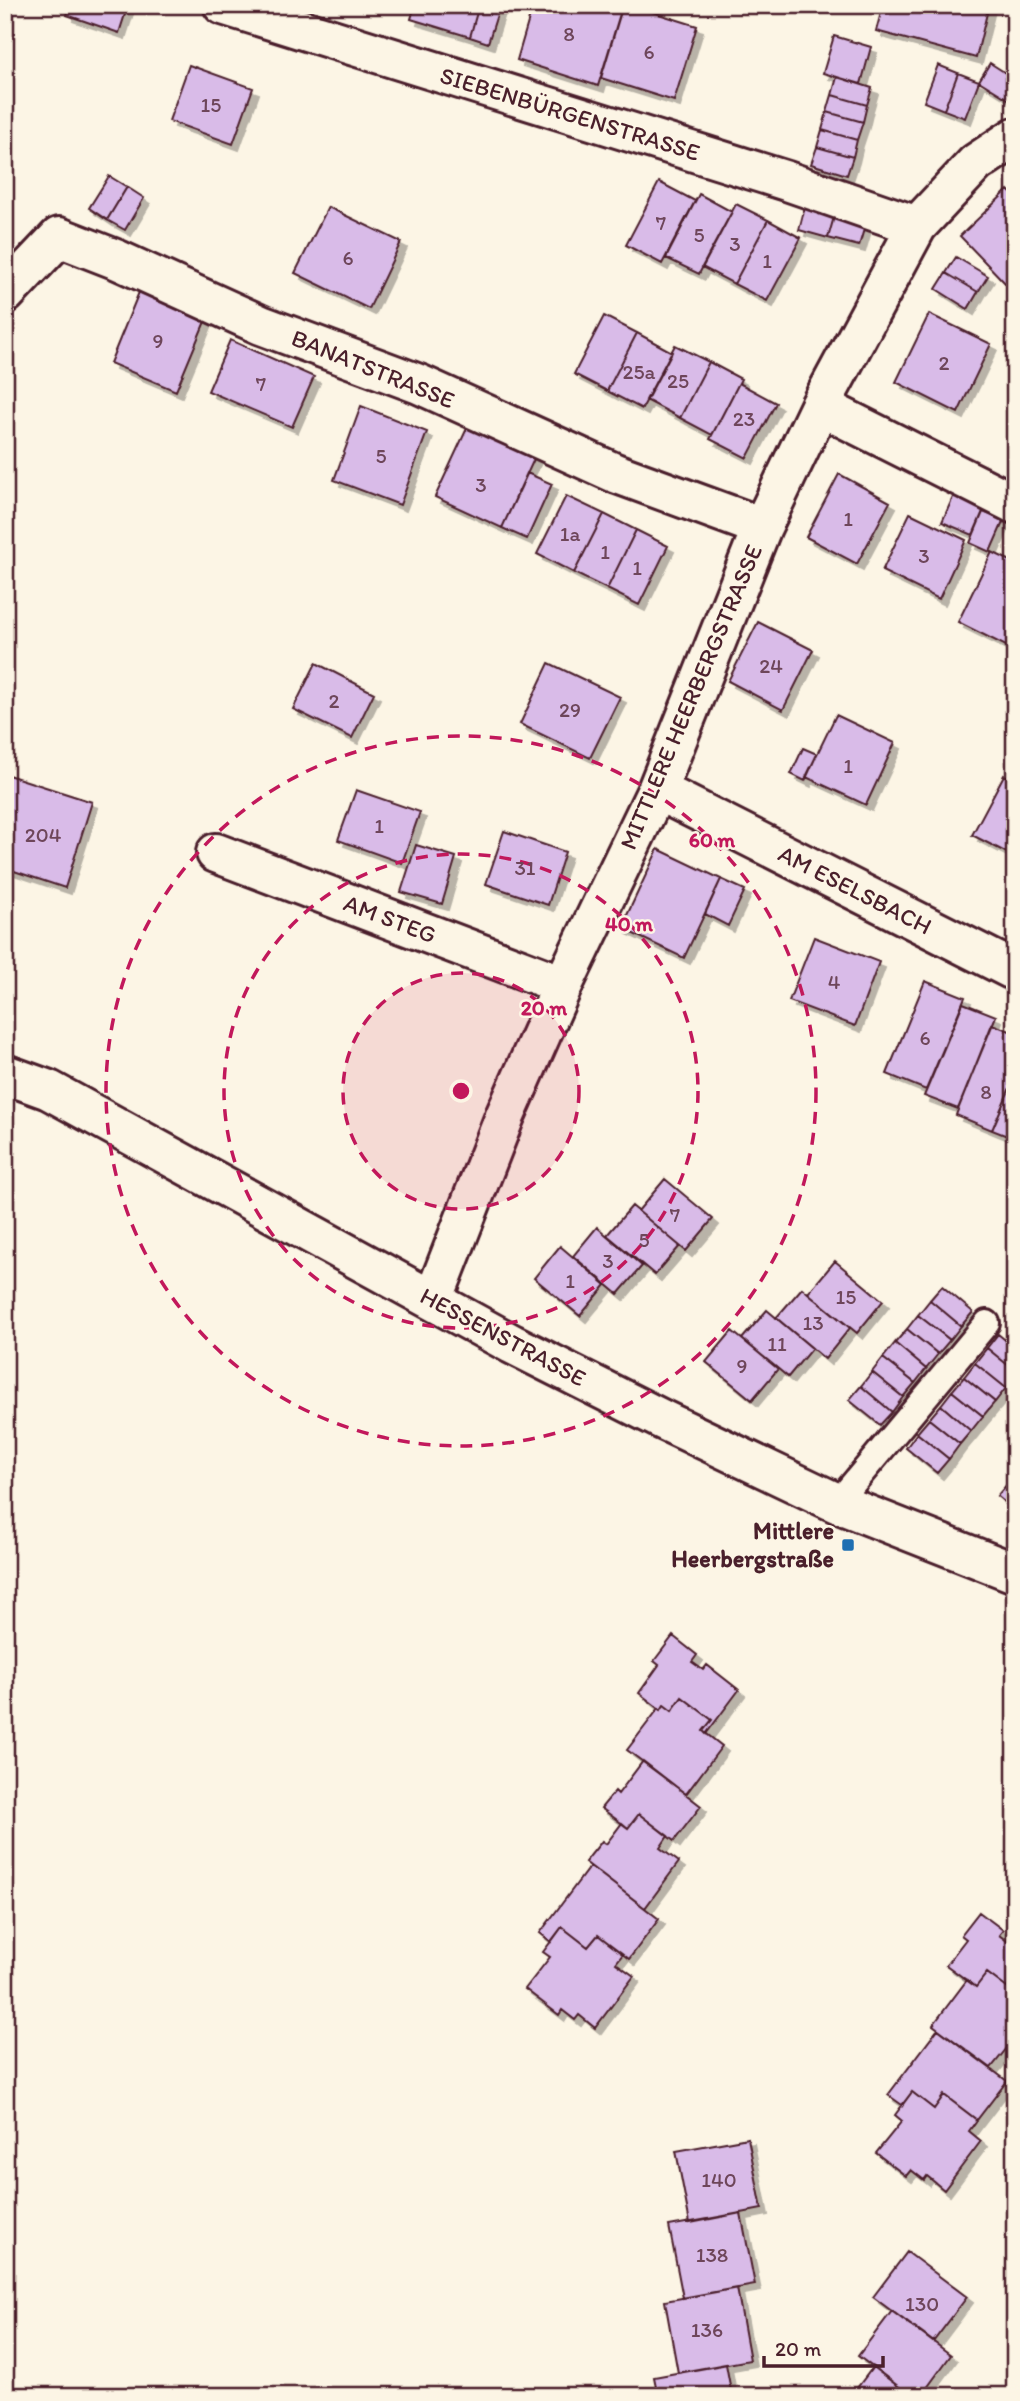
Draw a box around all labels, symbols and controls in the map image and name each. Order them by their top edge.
house number: 8 [563,21,575,46]
house number: 6 [643,39,655,64]
street label: SIEBENBÜRGENSTRASSE [437,60,703,167]
house number: 15 [201,92,221,117]
house number: 7 [656,210,666,235]
house number: 5 [693,222,705,247]
house number: 3 [729,231,741,256]
house number: 6 [342,245,354,270]
house number: 1 [762,248,772,273]
street label: BANATSTRASSE [287,323,459,414]
house number: 9 [153,328,163,353]
house number: 2 [938,350,950,375]
house number: 25a [622,359,656,384]
house number: 25 [667,368,689,393]
house number: 7 [256,371,266,396]
house number: 23 [733,406,755,431]
house number: 5 [375,443,387,468]
house number: 3 [475,472,487,497]
house number: 1 [843,506,853,531]
house number: 1a [560,521,580,546]
house number: 1 [600,539,610,564]
street label: MITTLERE HEERBERGSTRASSE [613,540,768,854]
house number: 3 [918,543,930,568]
house number: 1 [632,555,642,580]
house number: 24 [759,653,783,678]
house number: 2 [328,688,340,713]
house number: 29 [559,697,581,722]
house number: 1 [843,753,853,778]
house number: 1 [374,813,384,838]
house number: 204 [25,822,62,847]
text: 60 m [689,827,736,852]
street label: AM ESELSBACH [774,838,937,941]
house number: 31 [514,855,536,880]
street label: AM STEG [340,888,440,949]
text: 40 m [605,911,653,936]
house number: 4 [828,969,841,994]
text: 20 m [521,995,568,1020]
house number: 6 [919,1025,931,1050]
centre of rings [449,1079,473,1103]
house number: 8 [980,1079,992,1104]
house number: 7 [670,1202,680,1227]
house number: 5 [638,1227,650,1252]
house number: 3 [602,1248,614,1273]
house number: 1 [565,1268,575,1293]
street label: HESSENSTRASSE [415,1281,591,1392]
house number: 15 [836,1284,856,1309]
house number: 13 [802,1310,824,1335]
house number: 11 [767,1331,787,1356]
house number: 9 [737,1353,747,1378]
place label: Mittlere Heerbergstraße [671,1516,834,1574]
marker: Mittlere Heerbergstraße [840,1537,856,1553]
house number: 140 [701,2167,737,2192]
house number: 138 [696,2242,728,2267]
house number: 130 [905,2291,939,2316]
house number: 136 [691,2317,723,2342]
scale bar [764,2324,884,2368]
text: 20 m [775,2336,822,2361]

